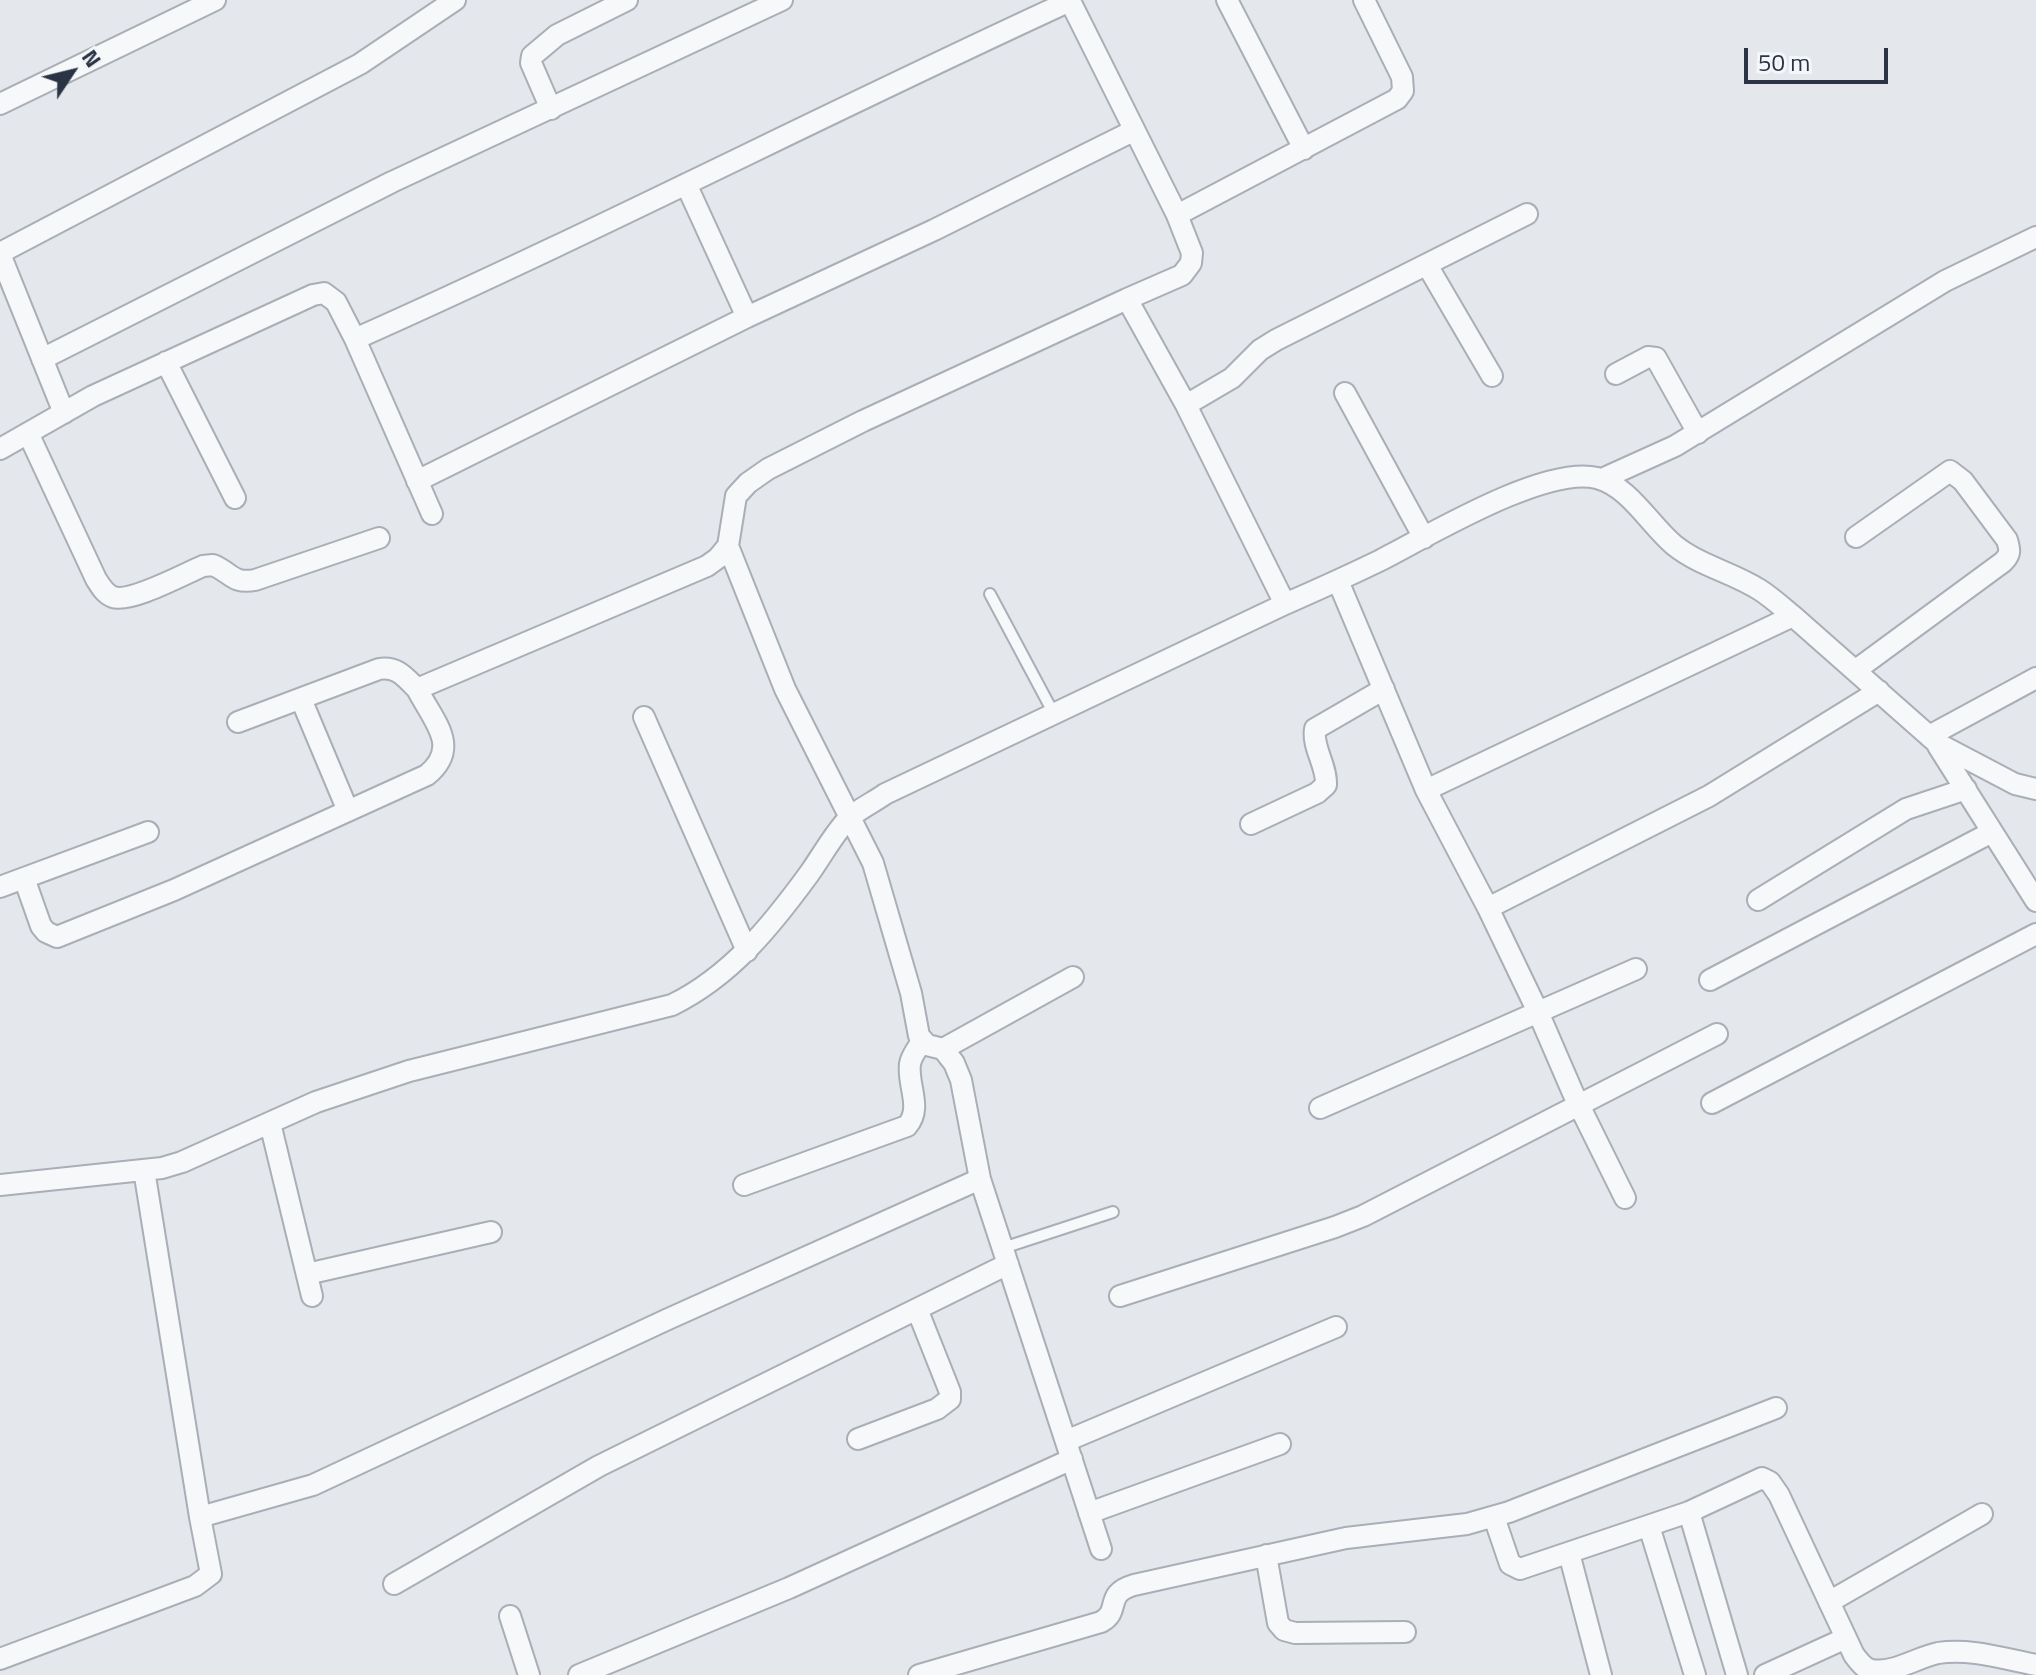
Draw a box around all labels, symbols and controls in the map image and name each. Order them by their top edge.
north arrow [32,32,112,112]
scale bar [1748,32,1892,82]
text: N [73,42,110,74]
text: 50 m [1758,44,1810,80]

